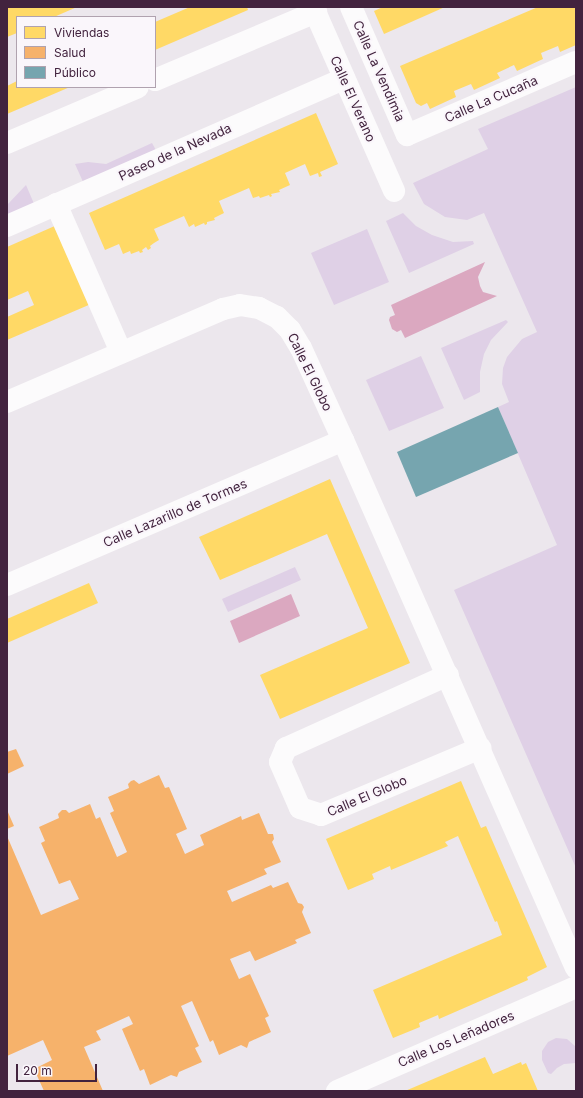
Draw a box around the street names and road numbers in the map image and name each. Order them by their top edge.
street label: Calle La Vendimia [350,18,408,124]
street label: Calle El Verano [327,54,379,144]
street label: Calle La Cucaña [442,72,540,126]
street label: Paseo de la Nevada [116,120,234,184]
street label: Calle El Globo [284,330,336,414]
street label: Calle Lazarillo de Tormes [101,476,249,550]
street label: Calle El Globo [325,772,409,820]
street label: Calle Los Leñadores [396,1007,516,1071]

